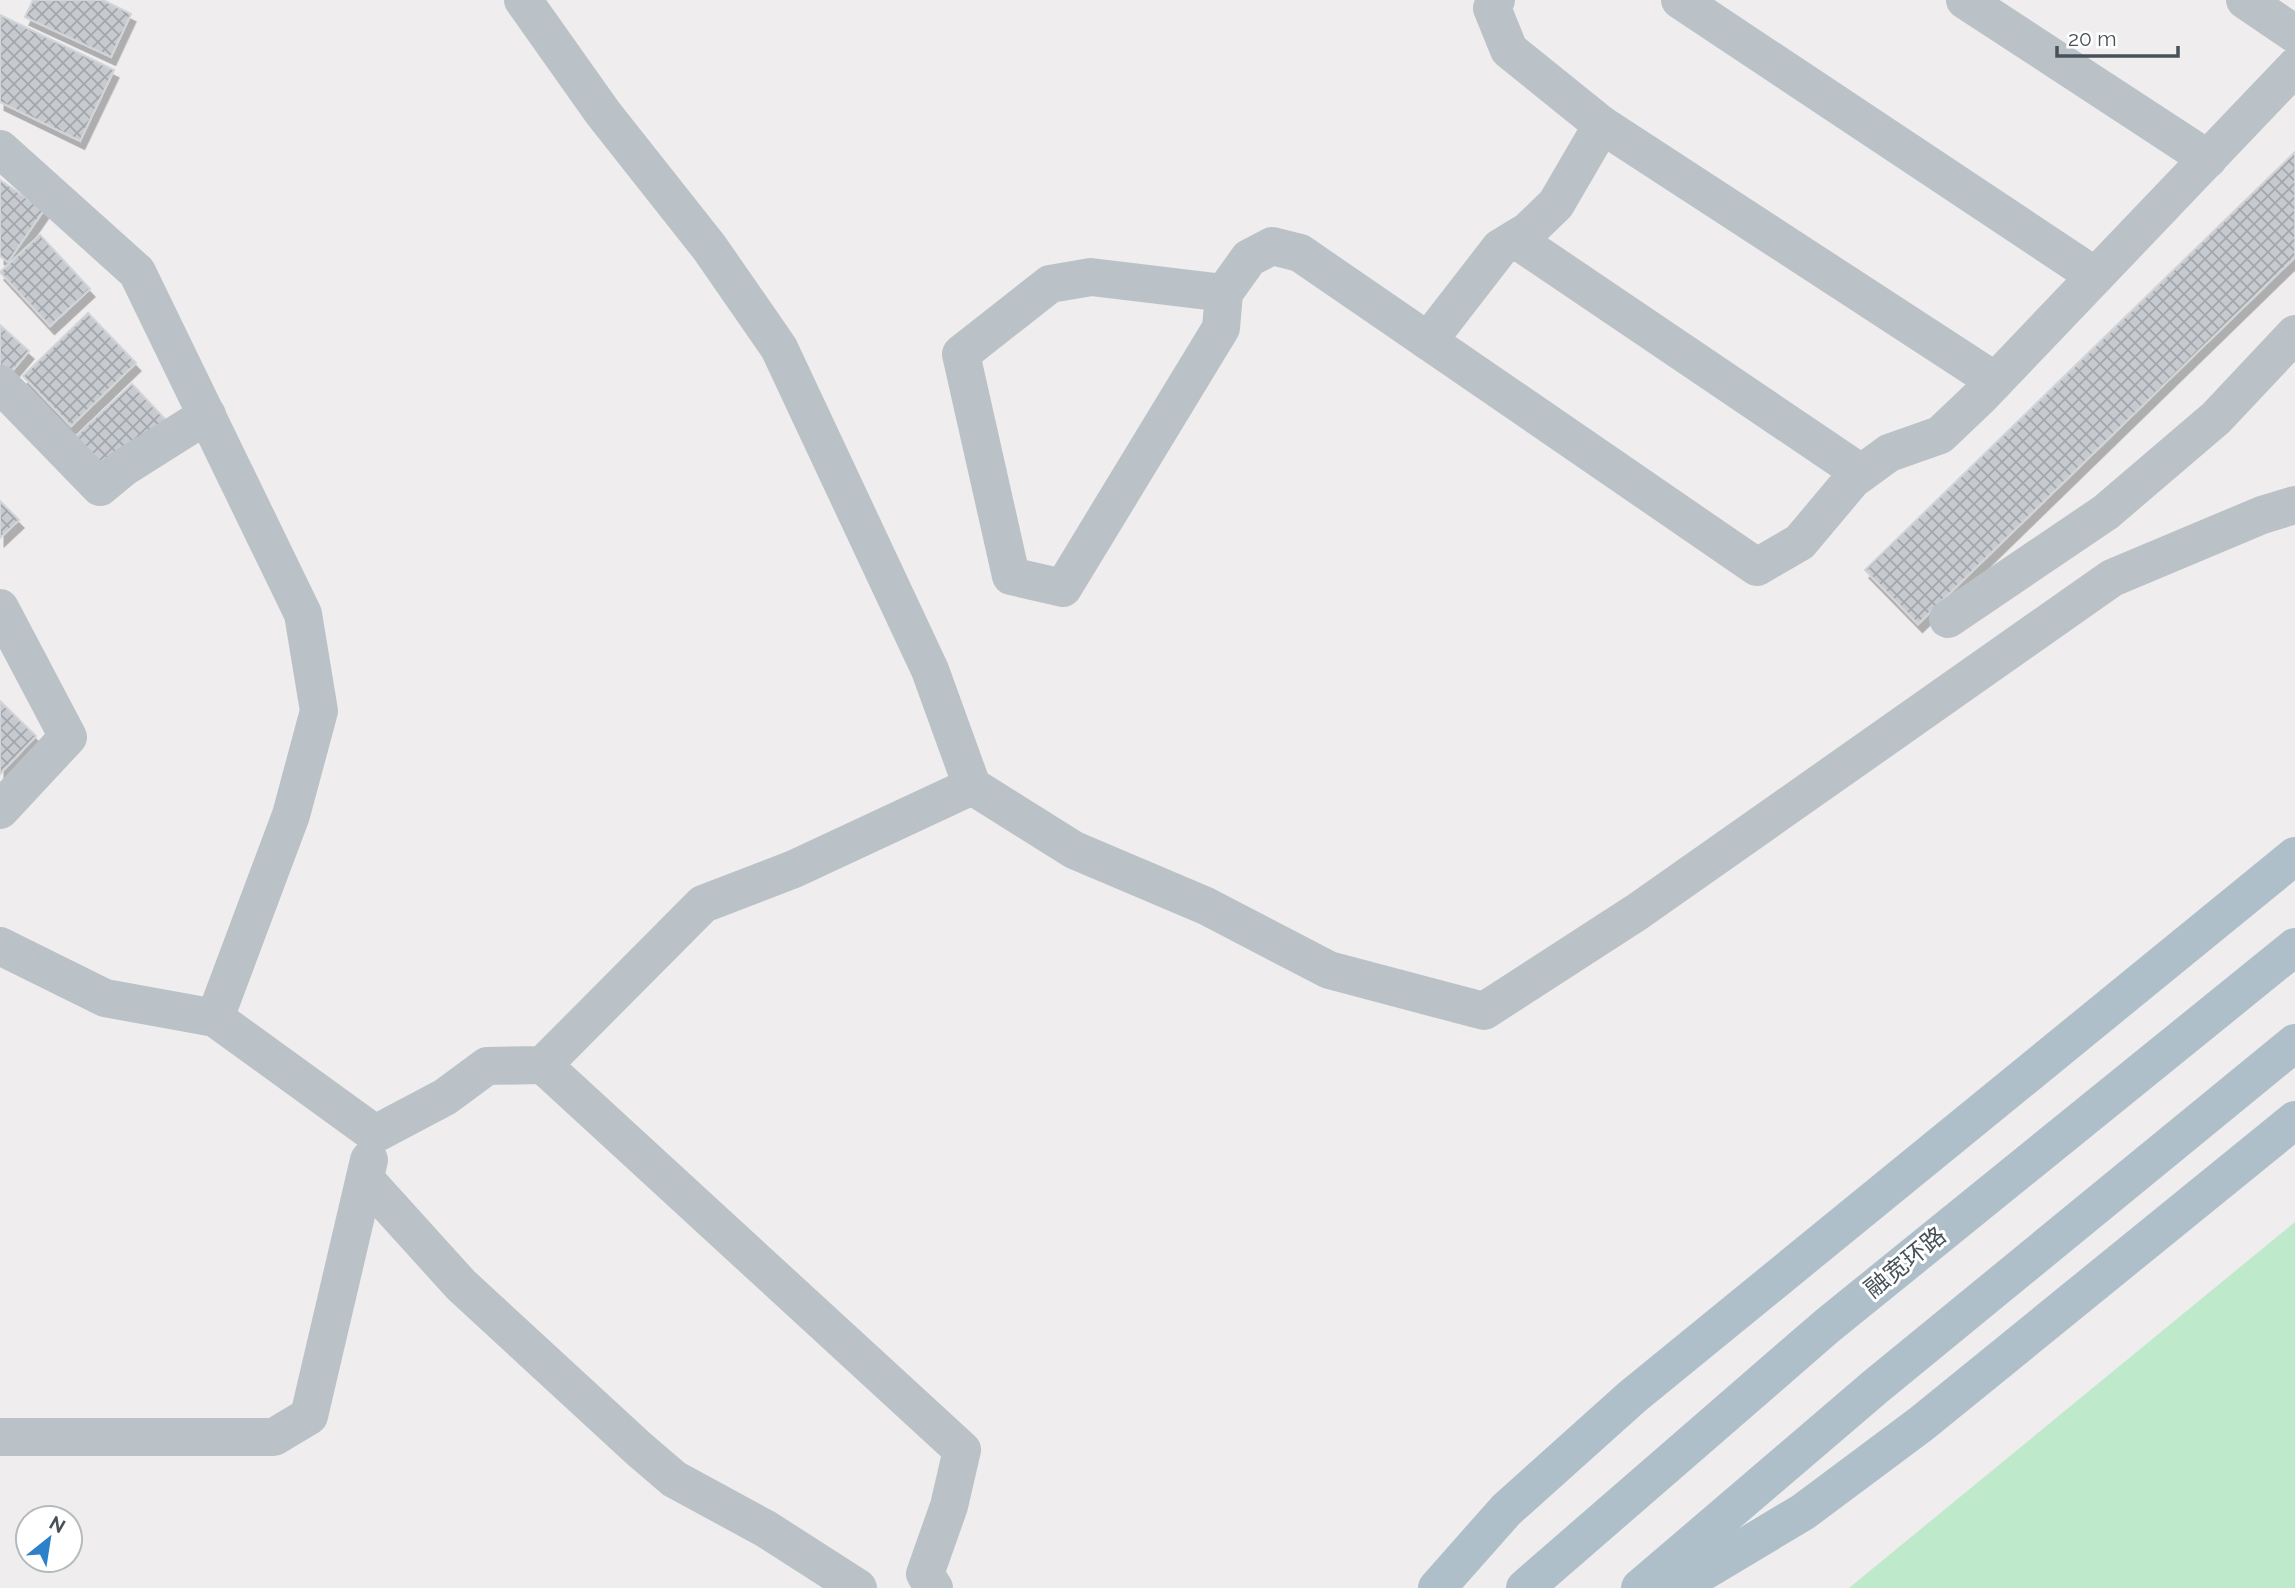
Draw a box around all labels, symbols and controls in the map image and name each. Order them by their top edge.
scale bar [2057,14,2178,58]
text: 20 m [2068,26,2116,51]
street label: 融宽环路 [1859,1221,1951,1303]
north arrow [14,1504,84,1574]
text: N [46,1511,69,1537]

